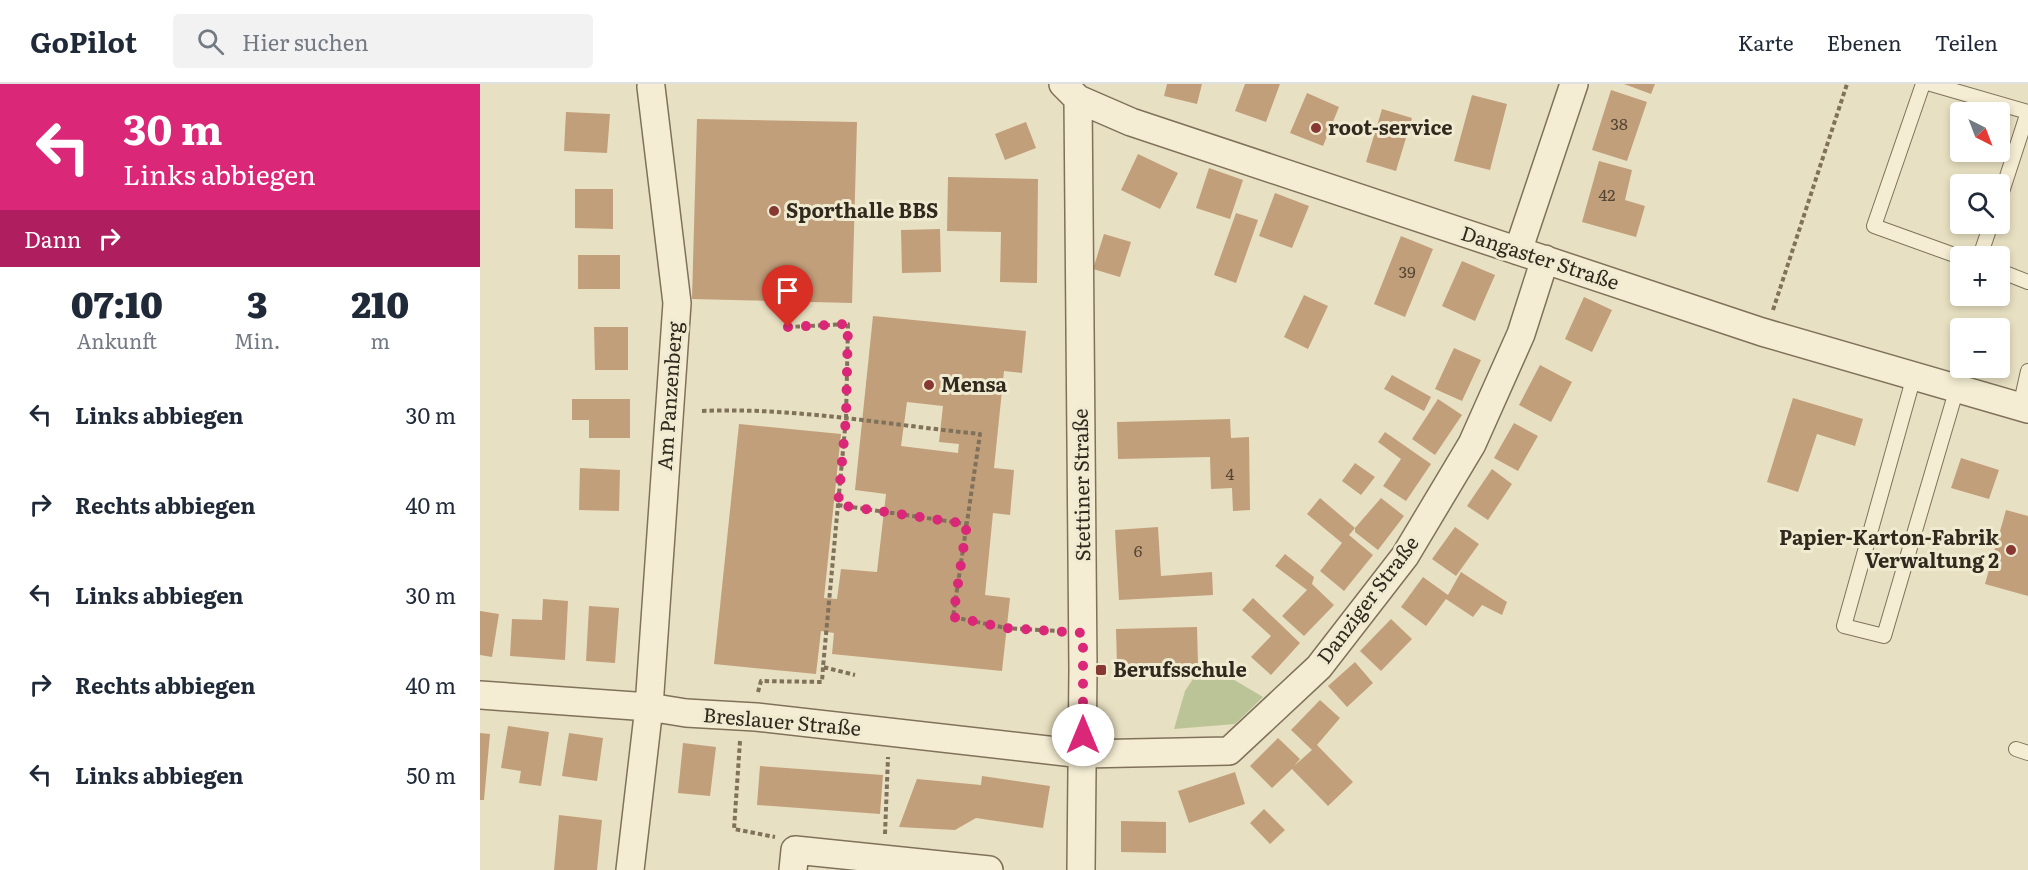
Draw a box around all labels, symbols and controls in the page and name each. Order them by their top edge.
search box [173,14,593,68]
text: GoPilot [30,20,137,62]
icon: search [194,25,227,58]
text: Hier suchen [242,25,369,58]
text: Karte [1738,26,1794,57]
text: Ebenen [1827,26,1902,57]
text: Teilen [1935,26,1998,57]
text: 30 m [123,96,223,158]
north arrow [1950,102,2010,162]
map controls [1950,102,2010,378]
icon: left [24,108,102,186]
place label: root-service [1328,111,1453,141]
house number: 38 [1610,111,1628,135]
marker: root-service [1309,121,1323,135]
text: Links abbiegen [123,153,316,193]
button: search [1950,174,2010,234]
house number: 42 [1599,182,1615,206]
place label: Sporthalle BBS [786,194,938,224]
marker: Sporthalle BBS [767,204,781,218]
street label: Dangaster Straße [1458,216,1624,296]
text: Dann [24,222,81,255]
icon: right [93,222,126,255]
button: + [1950,246,2010,306]
house number: 39 [1398,259,1416,283]
pin [762,265,813,327]
icon: arrive [771,274,804,307]
text: 07:10 [71,276,163,329]
text: 3 [247,276,267,329]
text: 210 [351,276,409,329]
button: − [1950,318,2010,378]
street label: Am Panzenberg [648,320,688,471]
text: Ankunft [77,325,157,355]
text: Min. [234,325,280,355]
text: m [370,325,390,355]
place label: Mensa [941,368,1007,398]
marker: Mensa [922,378,936,392]
icon: left [24,398,57,431]
text: Links abbiegen [75,398,244,431]
text: 30 m [406,398,456,431]
street label: Stettiner Straße [1064,408,1096,562]
house number: 4 [1226,461,1235,485]
icon: right [24,488,57,521]
text: Rechts abbiegen [75,488,255,521]
text: 40 m [405,488,456,521]
place label: Papier-Karton-Fabrik Verwaltung 2 [1779,521,2000,574]
street label: Danziger Straße [1308,528,1425,669]
house number: 6 [1134,538,1143,562]
marker: Papier-Karton-Fabrik Verwaltung 2 [2004,543,2018,557]
icon: left [24,578,57,611]
text: Links abbiegen [75,578,244,611]
text: 30 m [406,578,456,611]
place label: Berufsschule [1113,653,1247,683]
marker: Berufsschule [1094,663,1108,677]
icon: right [24,668,57,701]
text: Rechts abbiegen [75,668,255,701]
text: 40 m [405,668,456,701]
street label: Breslauer Straße [702,698,862,742]
position arrow [1051,703,1115,767]
icon: left [24,758,57,791]
text: Links abbiegen [75,758,244,791]
text: 50 m [406,758,456,791]

